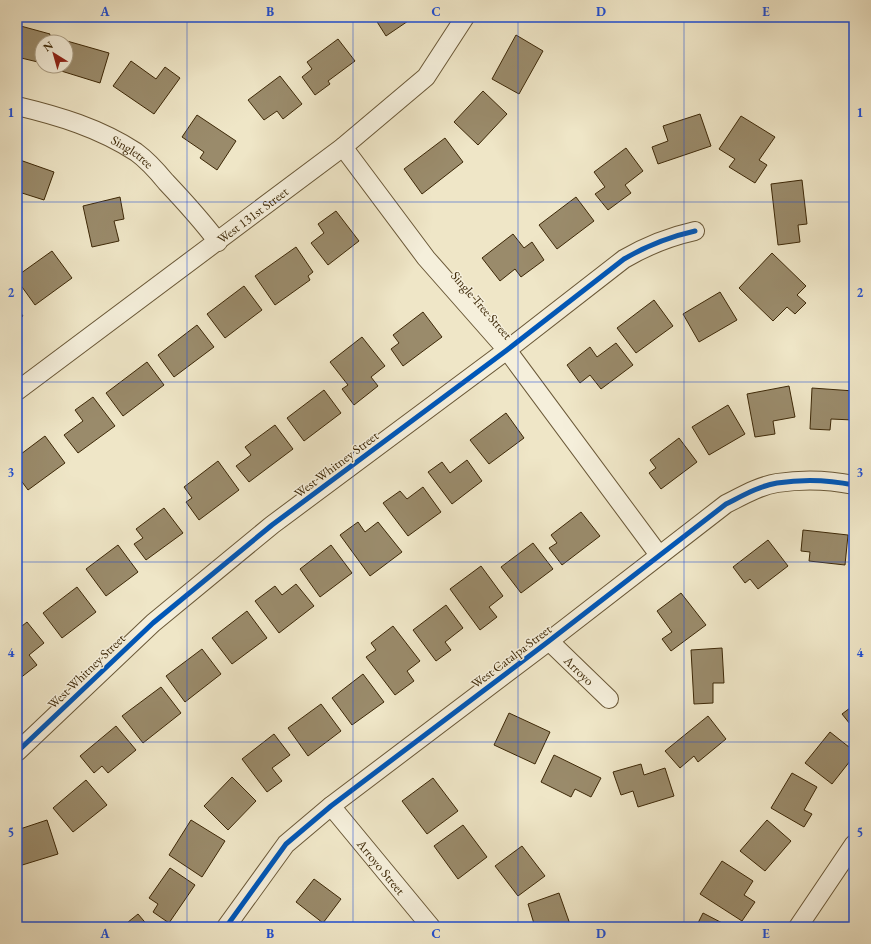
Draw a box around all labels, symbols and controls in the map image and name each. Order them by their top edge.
text: A [99,3,110,20]
text: B [266,3,274,20]
text: C [431,3,441,20]
text: D [596,3,606,20]
text: E [762,3,770,20]
north arrow [34,34,74,74]
text: N [40,38,56,54]
text: 1 [8,104,15,121]
text: 1 [857,104,864,121]
street label: Singletree [108,131,157,172]
street label: West 131st Street [214,183,292,247]
street label: Single Tree Street [447,267,516,343]
text: 2 [8,284,15,301]
text: 2 [857,284,864,301]
street label: West Whitney Street [291,427,382,502]
text: 3 [8,464,15,481]
text: 3 [857,464,864,481]
street label: West Catalpa Street [468,621,555,692]
street label: West Whitney Street [44,630,129,713]
text: 4 [8,644,15,661]
text: 4 [857,644,864,661]
street label: Arroyo [559,651,598,689]
text: 5 [8,824,14,841]
text: 5 [857,824,863,841]
street label: Arroyo Street [352,835,409,898]
text: A [99,925,110,942]
text: B [266,925,274,942]
text: C [431,925,441,942]
text: D [596,925,606,942]
text: E [762,925,770,942]

